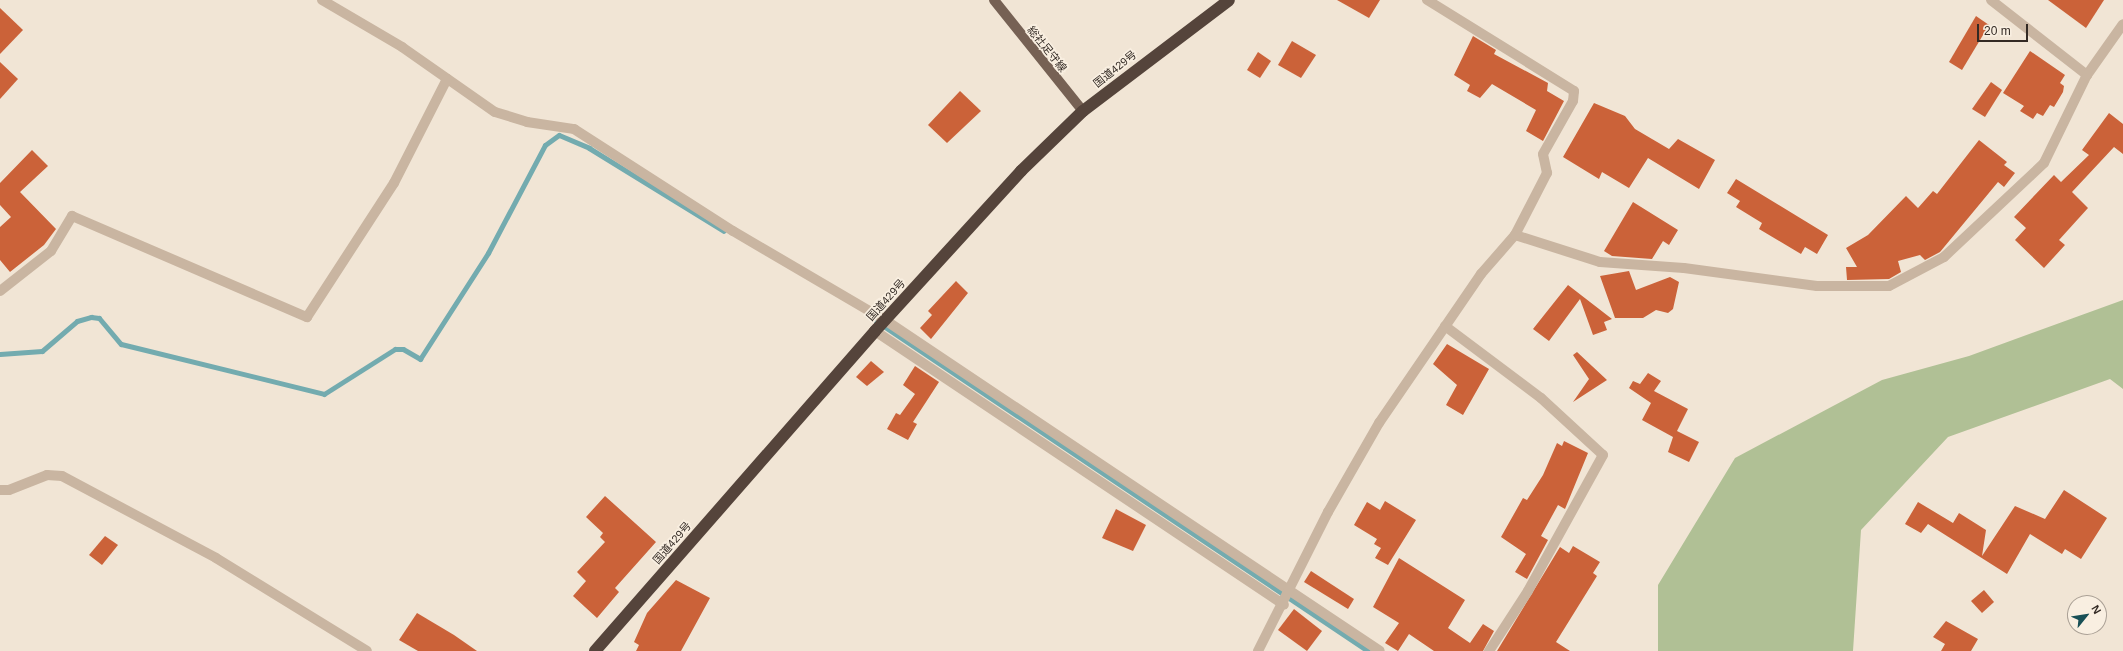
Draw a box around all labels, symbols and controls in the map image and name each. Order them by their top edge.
scale bar [1979,16,2030,42]
street label: 総社足守線 [1025,23,1069,75]
text: 20 m [1984,24,2011,38]
street label: 国道429号 [1091,48,1139,90]
street label: 国道429号 [864,277,908,323]
street label: 国道429号 [650,519,694,567]
north arrow [2067,595,2107,635]
text: N [2089,603,2104,616]

